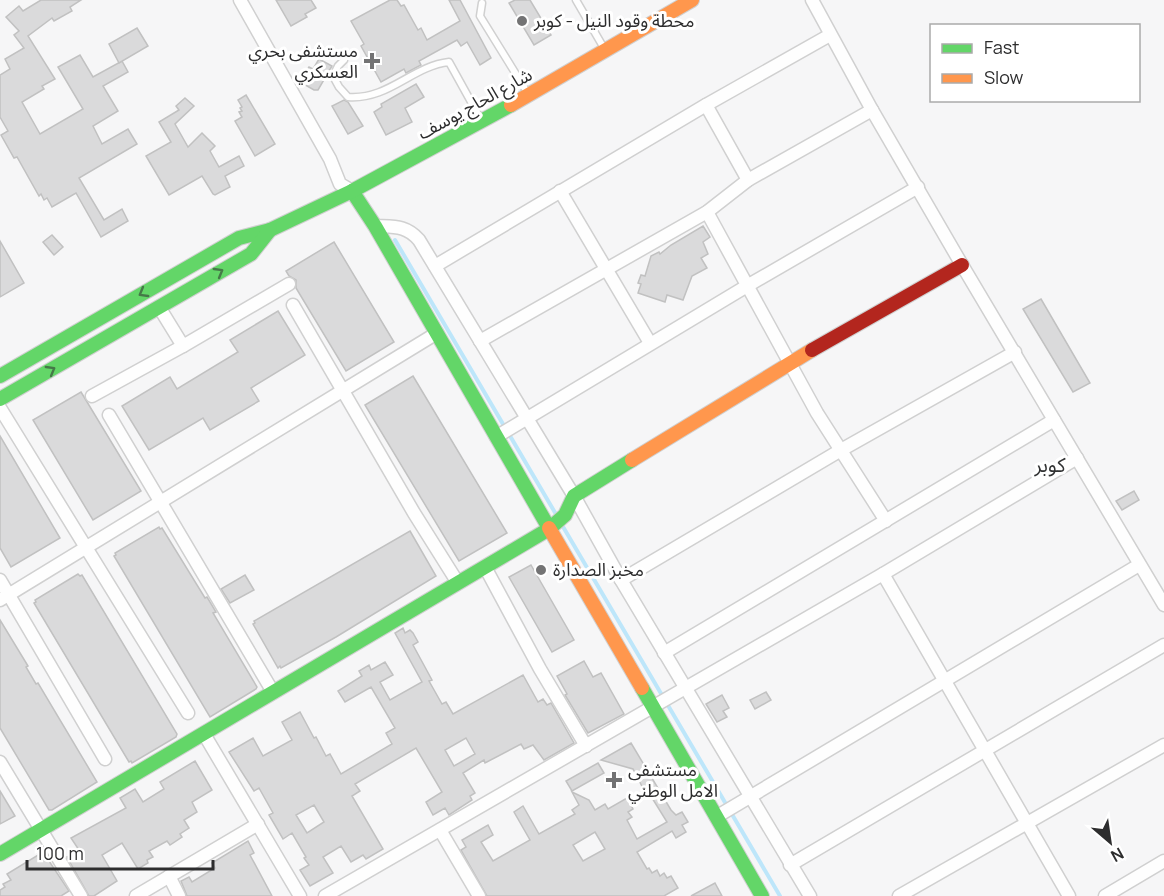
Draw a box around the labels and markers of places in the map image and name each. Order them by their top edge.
place label: محطة وقود النيل - كوبر [533,8,694,32]
marker: محطة وقود النيل - كوبر [515,14,529,28]
place label: مستشفى بحري العسكري [248,38,358,85]
marker: مستشفى بحري العسكري [363,52,381,70]
place label: مخبز الصدارة [553,557,644,581]
marker: مخبز الصدارة [534,563,548,577]
place label: مستشفى الامل الوطني [628,757,718,804]
marker: مستشفى الامل الوطني [605,771,623,789]

